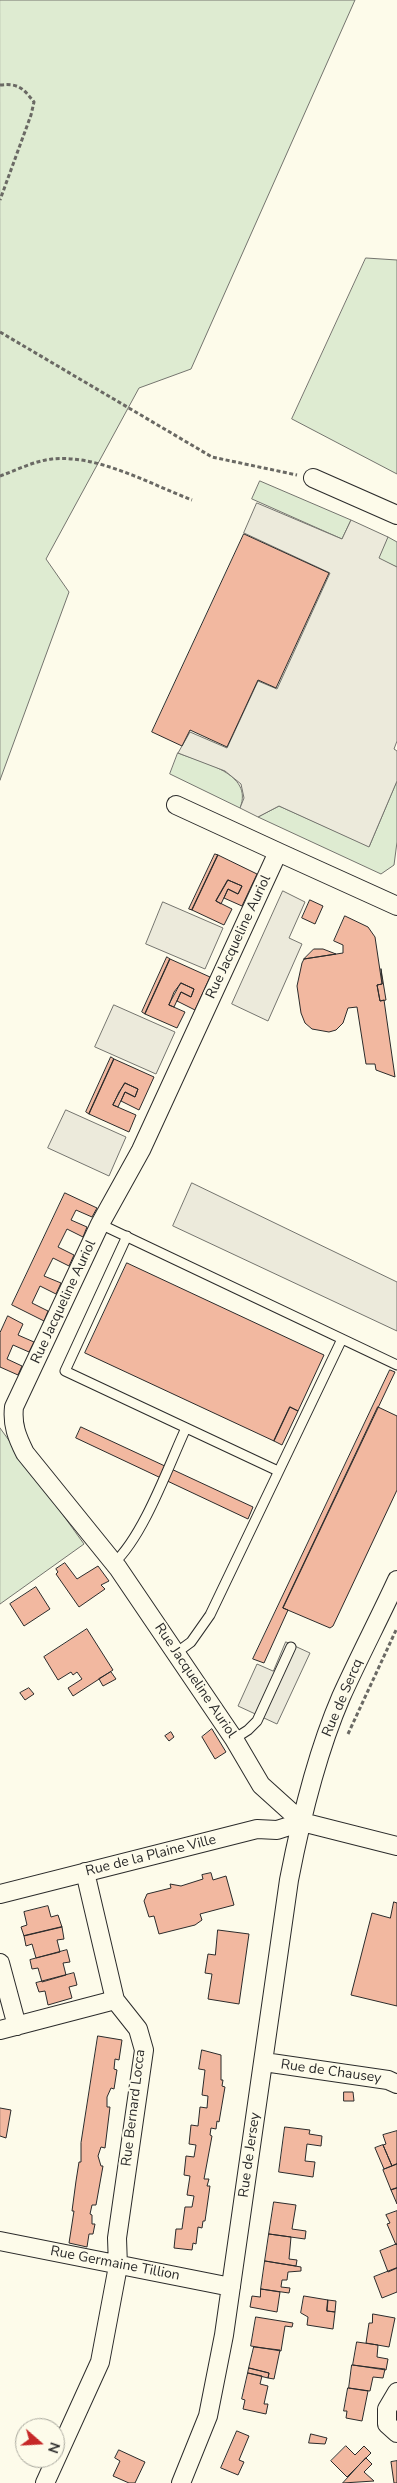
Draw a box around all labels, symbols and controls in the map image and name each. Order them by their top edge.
street label: Rue Jacqueline Auriol [203,872,275,1002]
street label: Rue Jacqueline Auriol [28,1237,100,1367]
street label: Rue Jacqueline Auriol [150,1620,240,1742]
street label: Rue de Sercq [319,1657,367,1739]
street label: Rue de la Plaine Ville [84,1832,218,1880]
street label: Rue Bernard Locca [118,2049,150,2167]
street label: Rue de Chausey [280,2057,382,2087]
street label: Rue de Jersey [236,2111,264,2199]
street label: Rue Germaine Tillion [49,2243,181,2285]
north arrow [15,2418,65,2468]
text: N [43,2440,64,2456]

